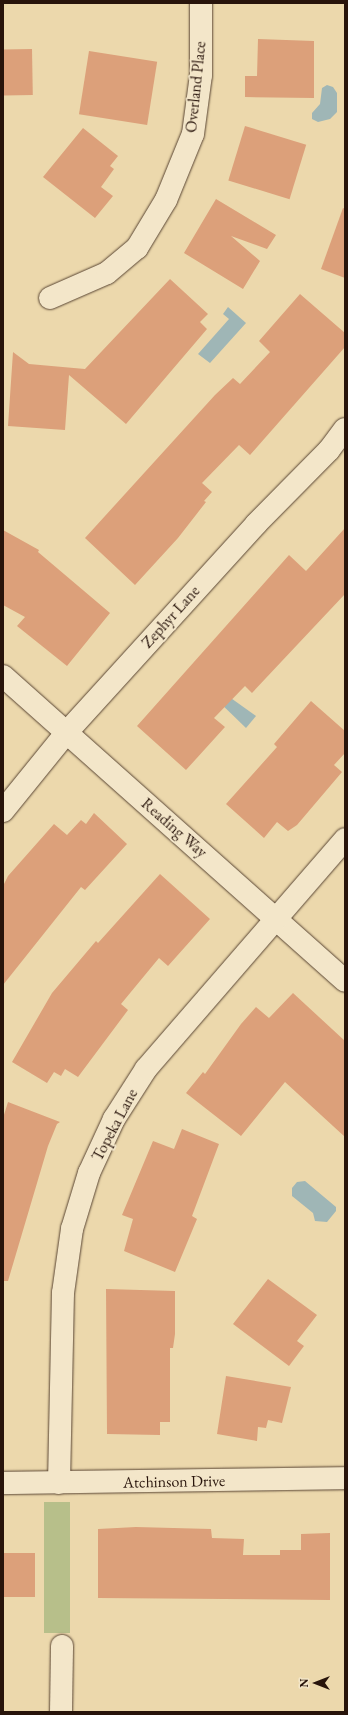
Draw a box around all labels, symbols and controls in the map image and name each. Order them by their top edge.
street label: Overland Place [182,40,210,134]
street label: Zephyr Lane [138,582,204,652]
street label: Reading Way [137,794,211,862]
street label: Topeka Lane [88,1086,142,1164]
street label: Atchinson Drive [123,1472,225,1492]
north arrow [296,1663,336,1703]
text: N [297,1679,311,1687]

